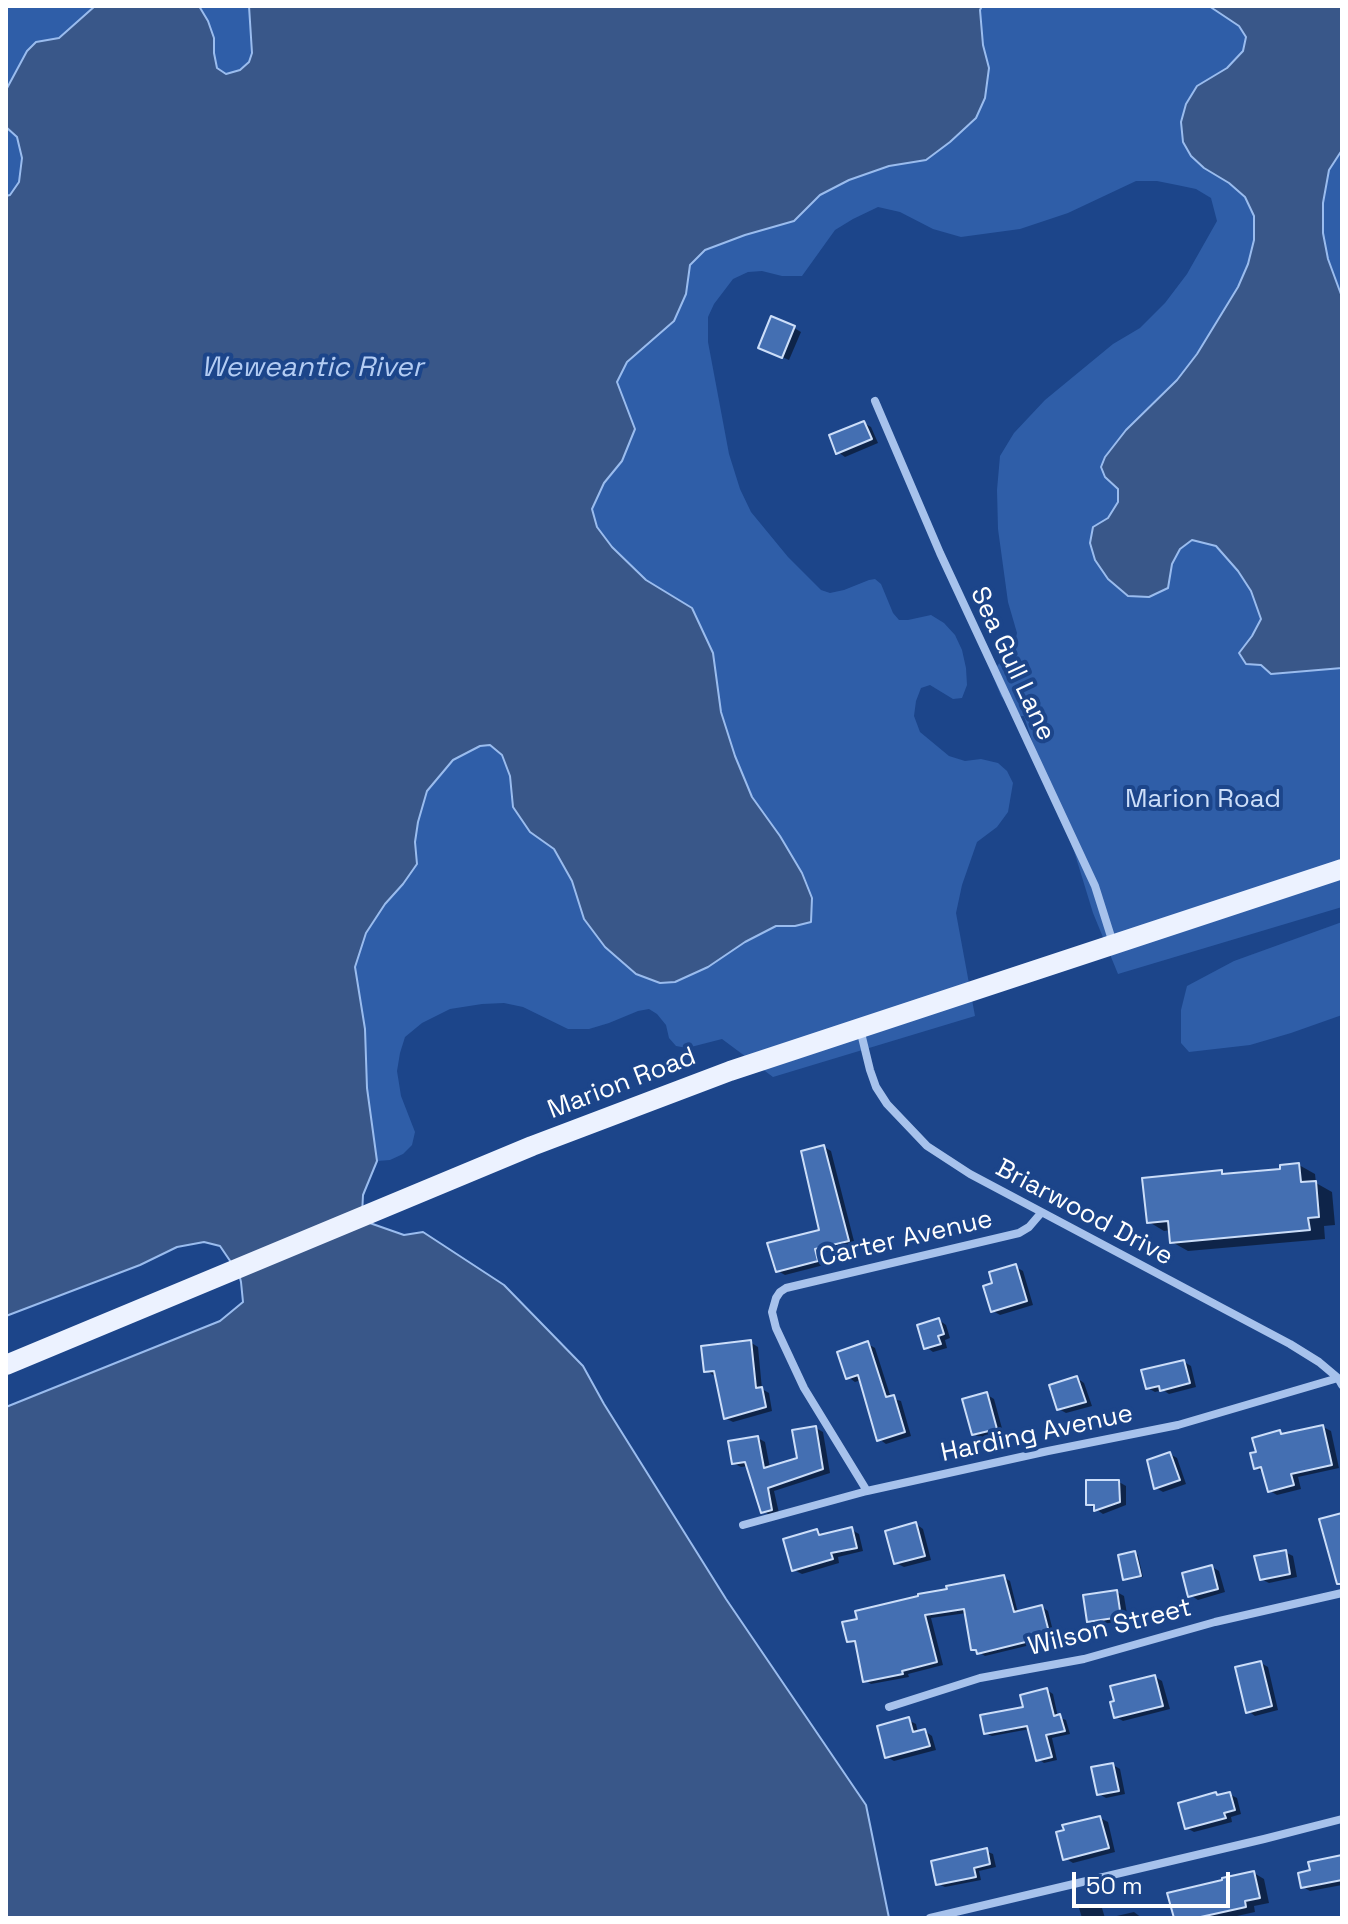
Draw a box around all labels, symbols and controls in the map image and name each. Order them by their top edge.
water label: Weweantic River [201,351,423,385]
street label: Sea Gull Lane [963,582,1061,746]
park label: Marion Road [1125,784,1281,816]
street label: Marion Road [544,1041,700,1127]
street label: Briarwood Drive [990,1153,1178,1273]
street label: Carter Avenue [816,1204,996,1274]
street label: Harding Avenue [938,1398,1136,1470]
street label: Wilson Street [1025,1593,1195,1663]
scale bar [1076,1856,1234,1906]
text: 50 m [1086,1870,1143,1901]

